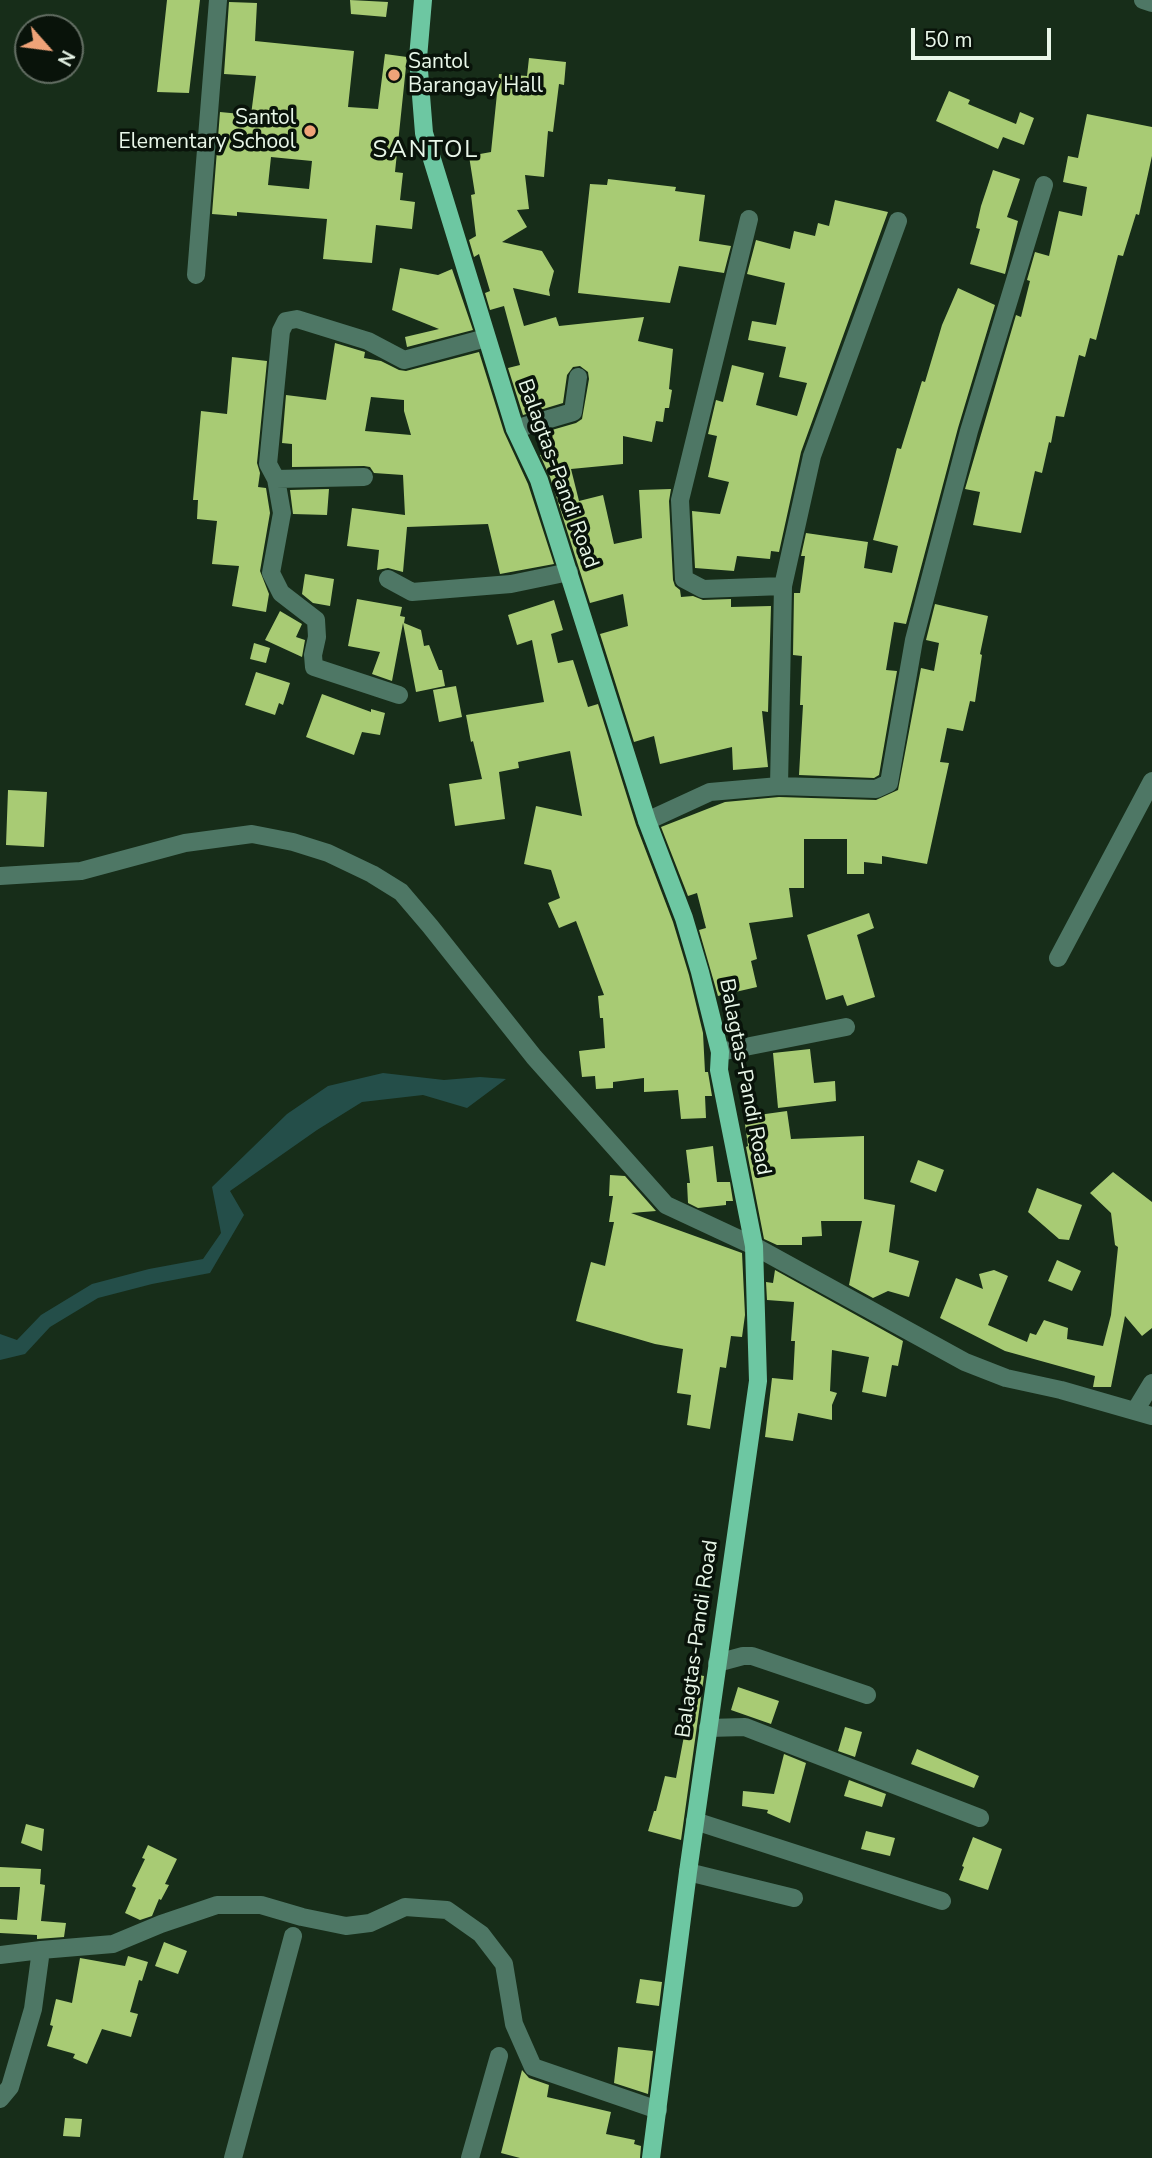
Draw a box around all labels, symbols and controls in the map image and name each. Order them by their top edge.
north arrow [14,14,84,84]
scale bar [914,14,1054,58]
text: 50 m [924,26,973,54]
text: N [51,46,81,70]
place label: Santol Barangay Hall [408,50,543,100]
marker: Santol Barangay Hall [386,67,402,83]
place label: Santol Elementary School [118,106,296,156]
marker: Santol Elementary School [302,123,318,139]
district label: SANTOL [373,137,479,165]
street label: Balagtas-Pandi Road [511,376,603,572]
street label: Balagtas-Pandi Road [713,977,775,1177]
street label: Balagtas-Pandi Road [672,1538,724,1740]

